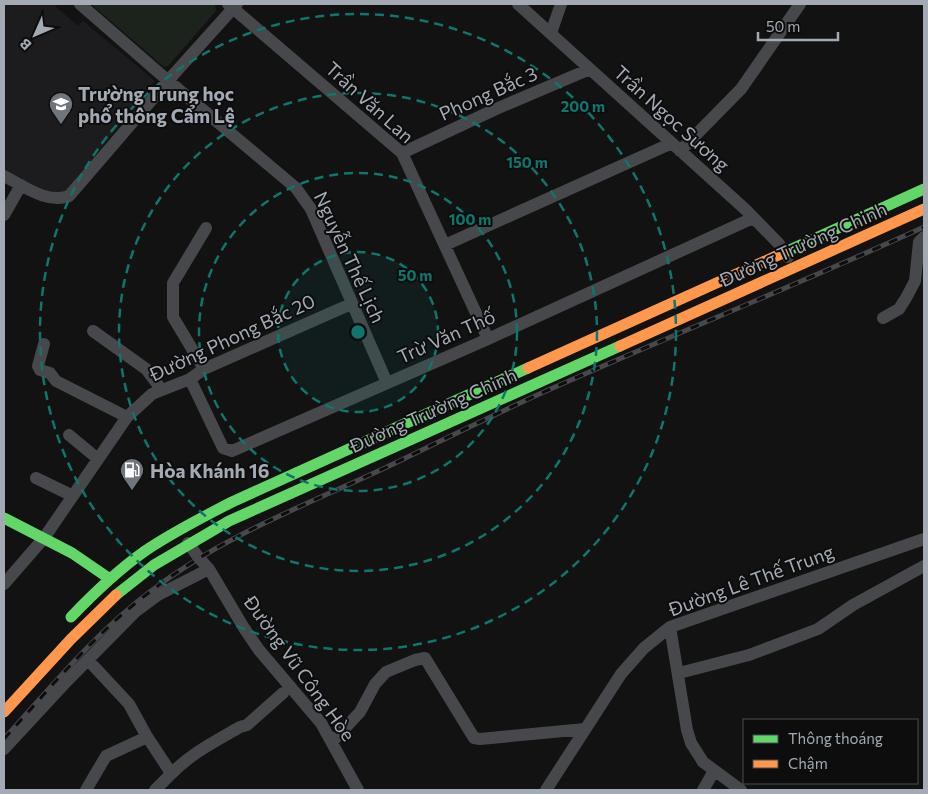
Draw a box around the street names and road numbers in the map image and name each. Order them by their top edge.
street label: Trần Văn Lan [321,56,419,148]
street label: Trần Ngọc Sương [609,60,735,176]
street label: Phong Bắc 3 [435,61,541,125]
street label: Nguyễn Thế Lịch [310,188,390,326]
street label: Đường Trường Chinh [715,197,890,292]
street label: Đường Phong Bắc 20 [145,289,318,386]
street label: Trừ Văn Thố [393,304,499,368]
street label: Đường Trường Chinh [345,363,520,458]
street label: Đường Lê Thế Trung [664,539,837,621]
street label: Đường Vũ Công Hòe [239,590,360,745]

